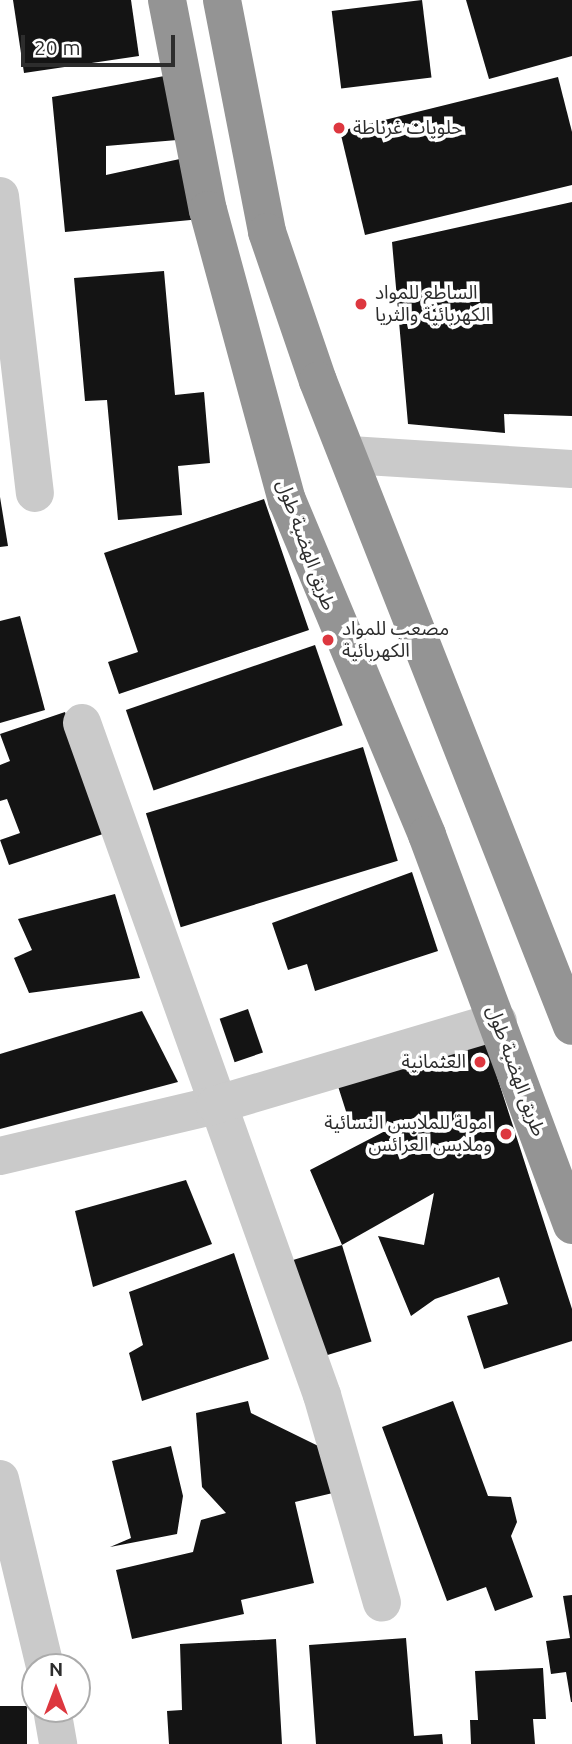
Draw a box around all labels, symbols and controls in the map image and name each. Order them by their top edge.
scale bar [24,21,178,65]
text: 20 m [34,35,81,59]
place label: حلويات غرناطة [353,117,463,139]
marker: حلويات غرناطة [331,120,347,136]
place label: الساطع للمواد الكهربائية والثريا [375,282,490,326]
marker: الساطع للمواد الكهربائية والثريا [353,296,369,312]
street label: طريق الهضبة طول [272,477,340,613]
place label: مصعب للمواد الكهربائية [342,618,449,662]
marker: مصعب للمواد الكهربائية [320,632,336,648]
street label: طريق الهضبة طول [482,1003,550,1139]
place label: العثمانية [402,1051,466,1073]
marker: العثمانية [472,1054,488,1070]
place label: امولة للملابس النسائية وملابس العرائس [324,1112,492,1156]
marker: امولة للملابس النسائية وملابس العرائس [498,1126,514,1142]
north arrow [21,1653,91,1723]
text: N [49,1658,63,1680]

